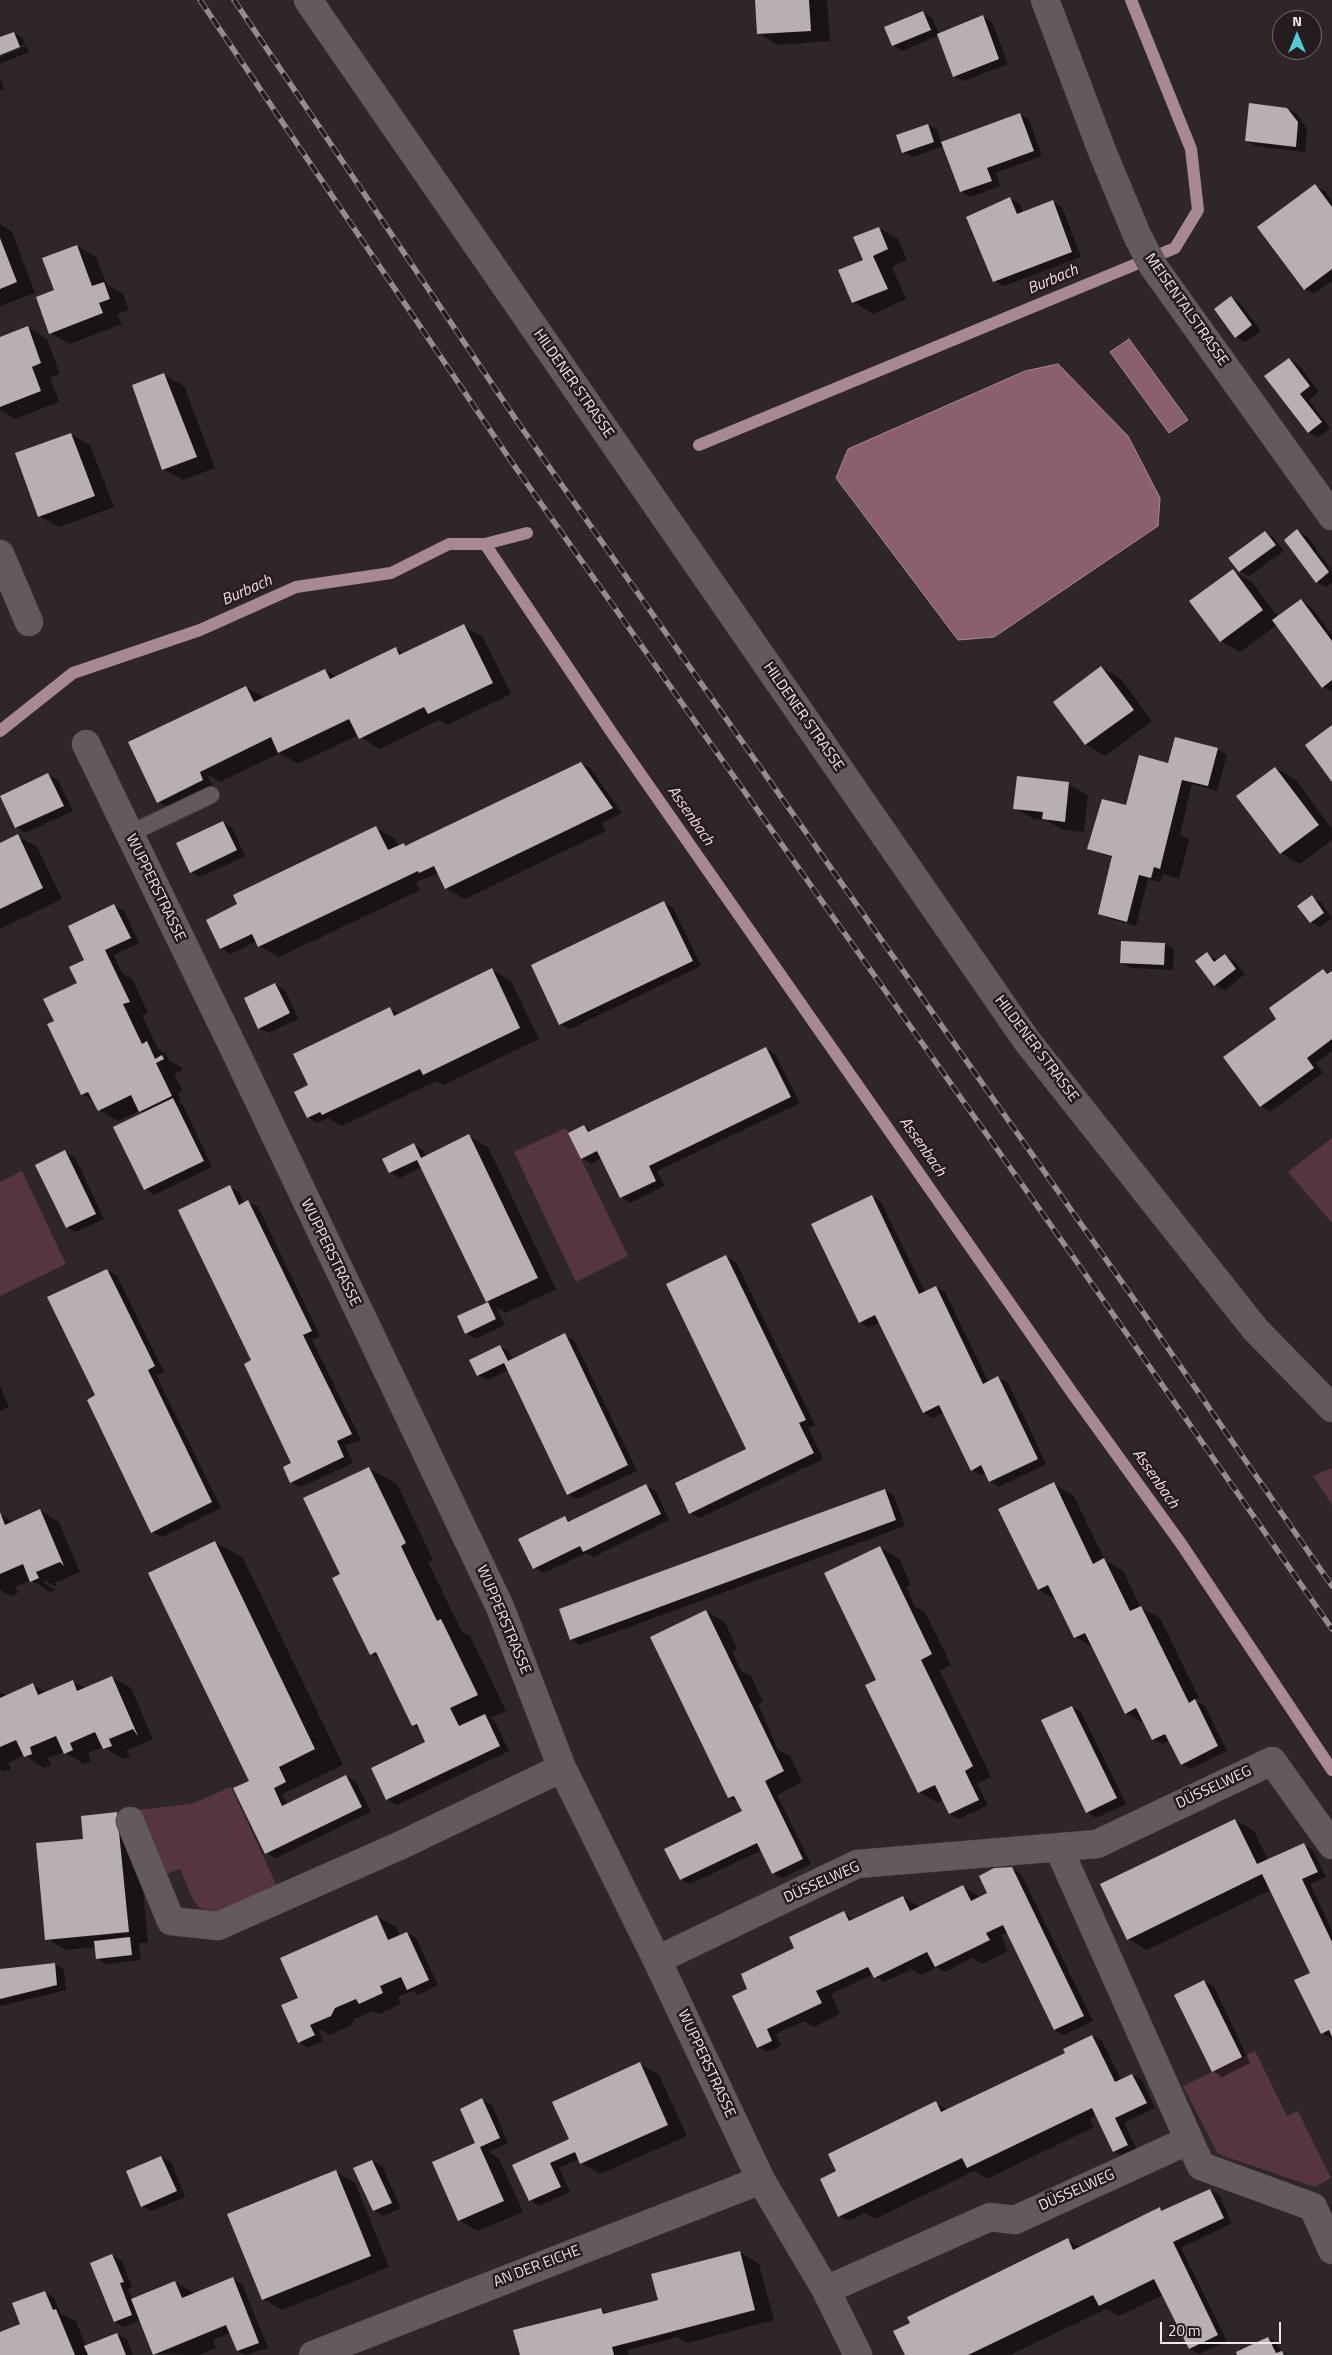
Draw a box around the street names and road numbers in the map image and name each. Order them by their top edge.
street label: MEISENTALSTRASSE [1140,250,1232,370]
street label: HILDENER STRASSE [529,326,617,442]
street label: HILDENER STRASSE [759,659,847,775]
street label: WUPPERSTRASSE [121,832,189,944]
street label: HILDENER STRASSE [990,992,1082,1106]
street label: WUPPERSTRASSE [296,1197,364,1309]
street label: WUPPERSTRASSE [472,1563,534,1677]
street label: DÜSSELWEG [1173,1763,1255,1813]
street label: DÜSSELWEG [781,1858,863,1908]
street label: WUPPERSTRASSE [673,2007,739,2121]
street label: DÜSSELWEG [1036,2166,1118,2216]
street label: AN DER EICHE [491,2242,583,2292]

